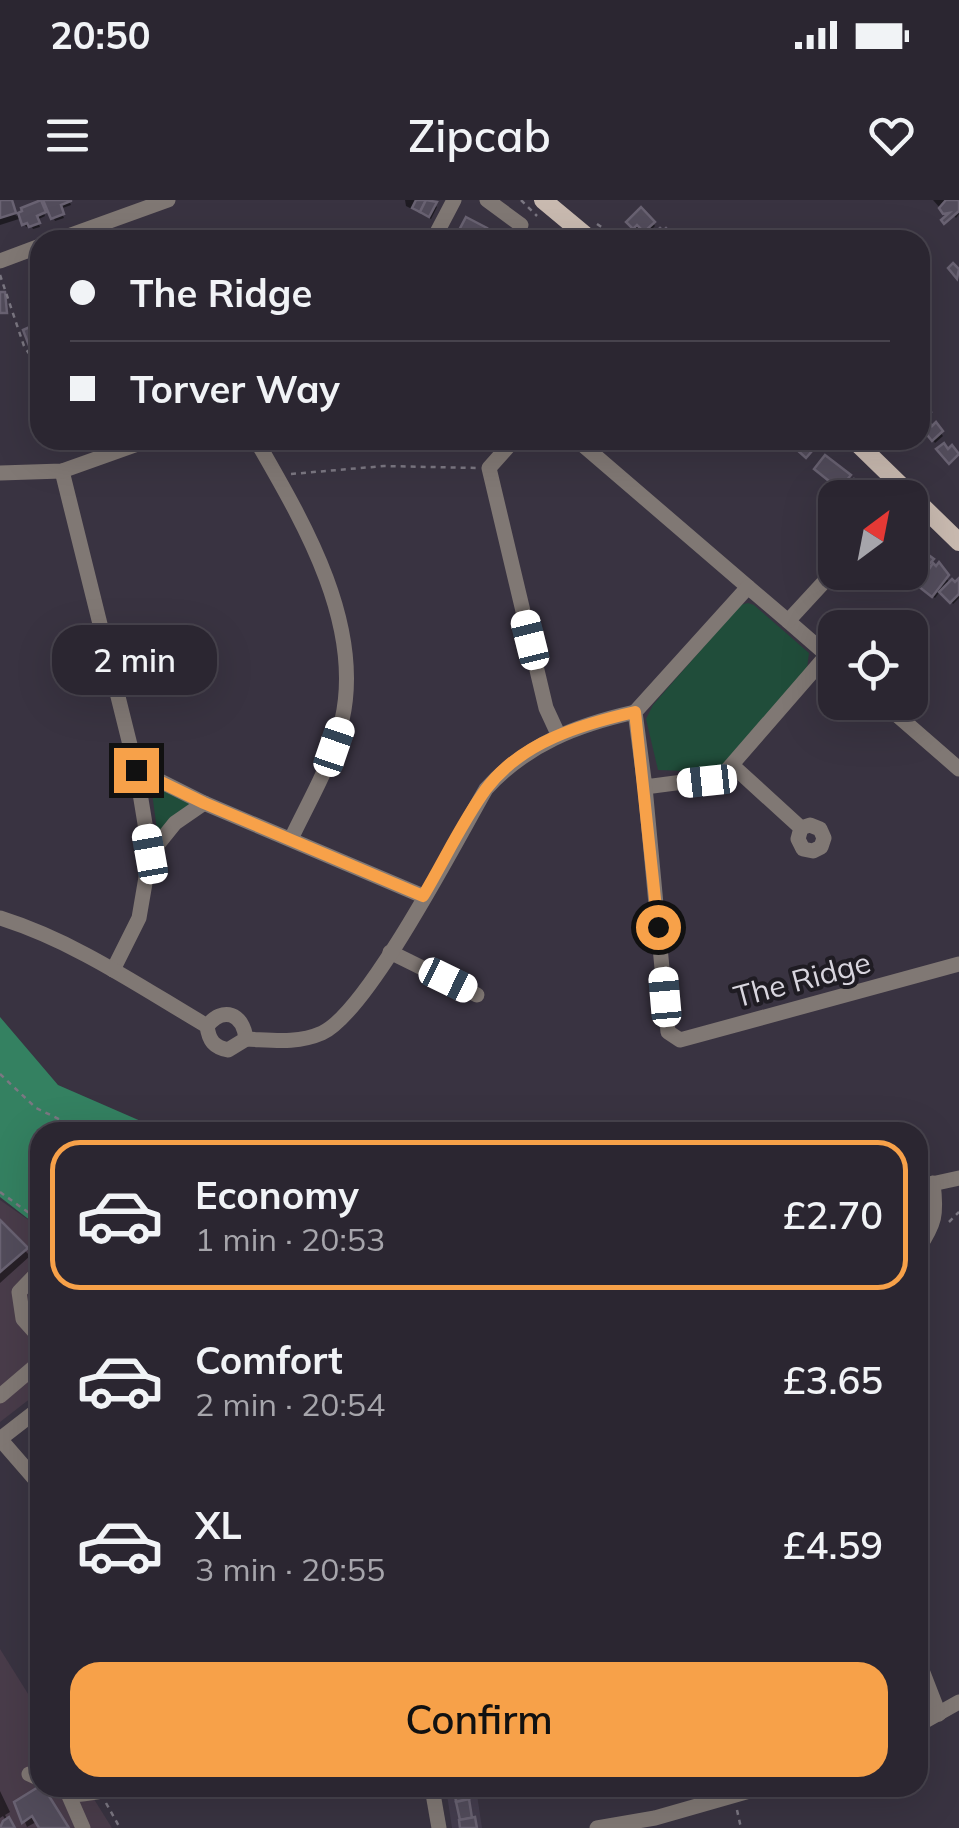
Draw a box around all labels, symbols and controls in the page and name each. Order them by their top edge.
text: 20:50 [50,11,151,59]
text: Zipcab [408,107,551,163]
icon: menu [40,108,95,163]
icon: heart [864,108,919,163]
text: The Ridge [130,269,312,317]
text: Torver Way [130,365,340,413]
north arrow [818,480,928,590]
map controls [818,480,928,720]
car [508,607,552,673]
button: locate [818,610,928,720]
callout: 2 min [54,625,218,695]
text: 2 min [93,640,176,680]
car [310,714,358,780]
route end [114,748,159,793]
car [676,763,738,799]
car [130,822,170,886]
route start [636,905,681,950]
street label: The Ridge [729,943,875,1015]
car [414,953,482,1007]
car [647,966,683,1028]
icon: car [75,1170,165,1260]
text: Economy [195,1171,359,1219]
text: £2.70 [783,1191,883,1239]
text: 1 min · 20:53 [195,1219,385,1259]
icon: car [75,1335,165,1425]
text: Comfort [195,1336,343,1384]
text: £3.65 [783,1356,883,1404]
text: 2 min · 20:54 [195,1384,385,1424]
icon: car [75,1500,165,1590]
text: XL [195,1501,242,1549]
text: £4.59 [783,1521,883,1569]
text: 3 min · 20:55 [195,1549,385,1589]
button: Confirm [70,1662,888,1777]

